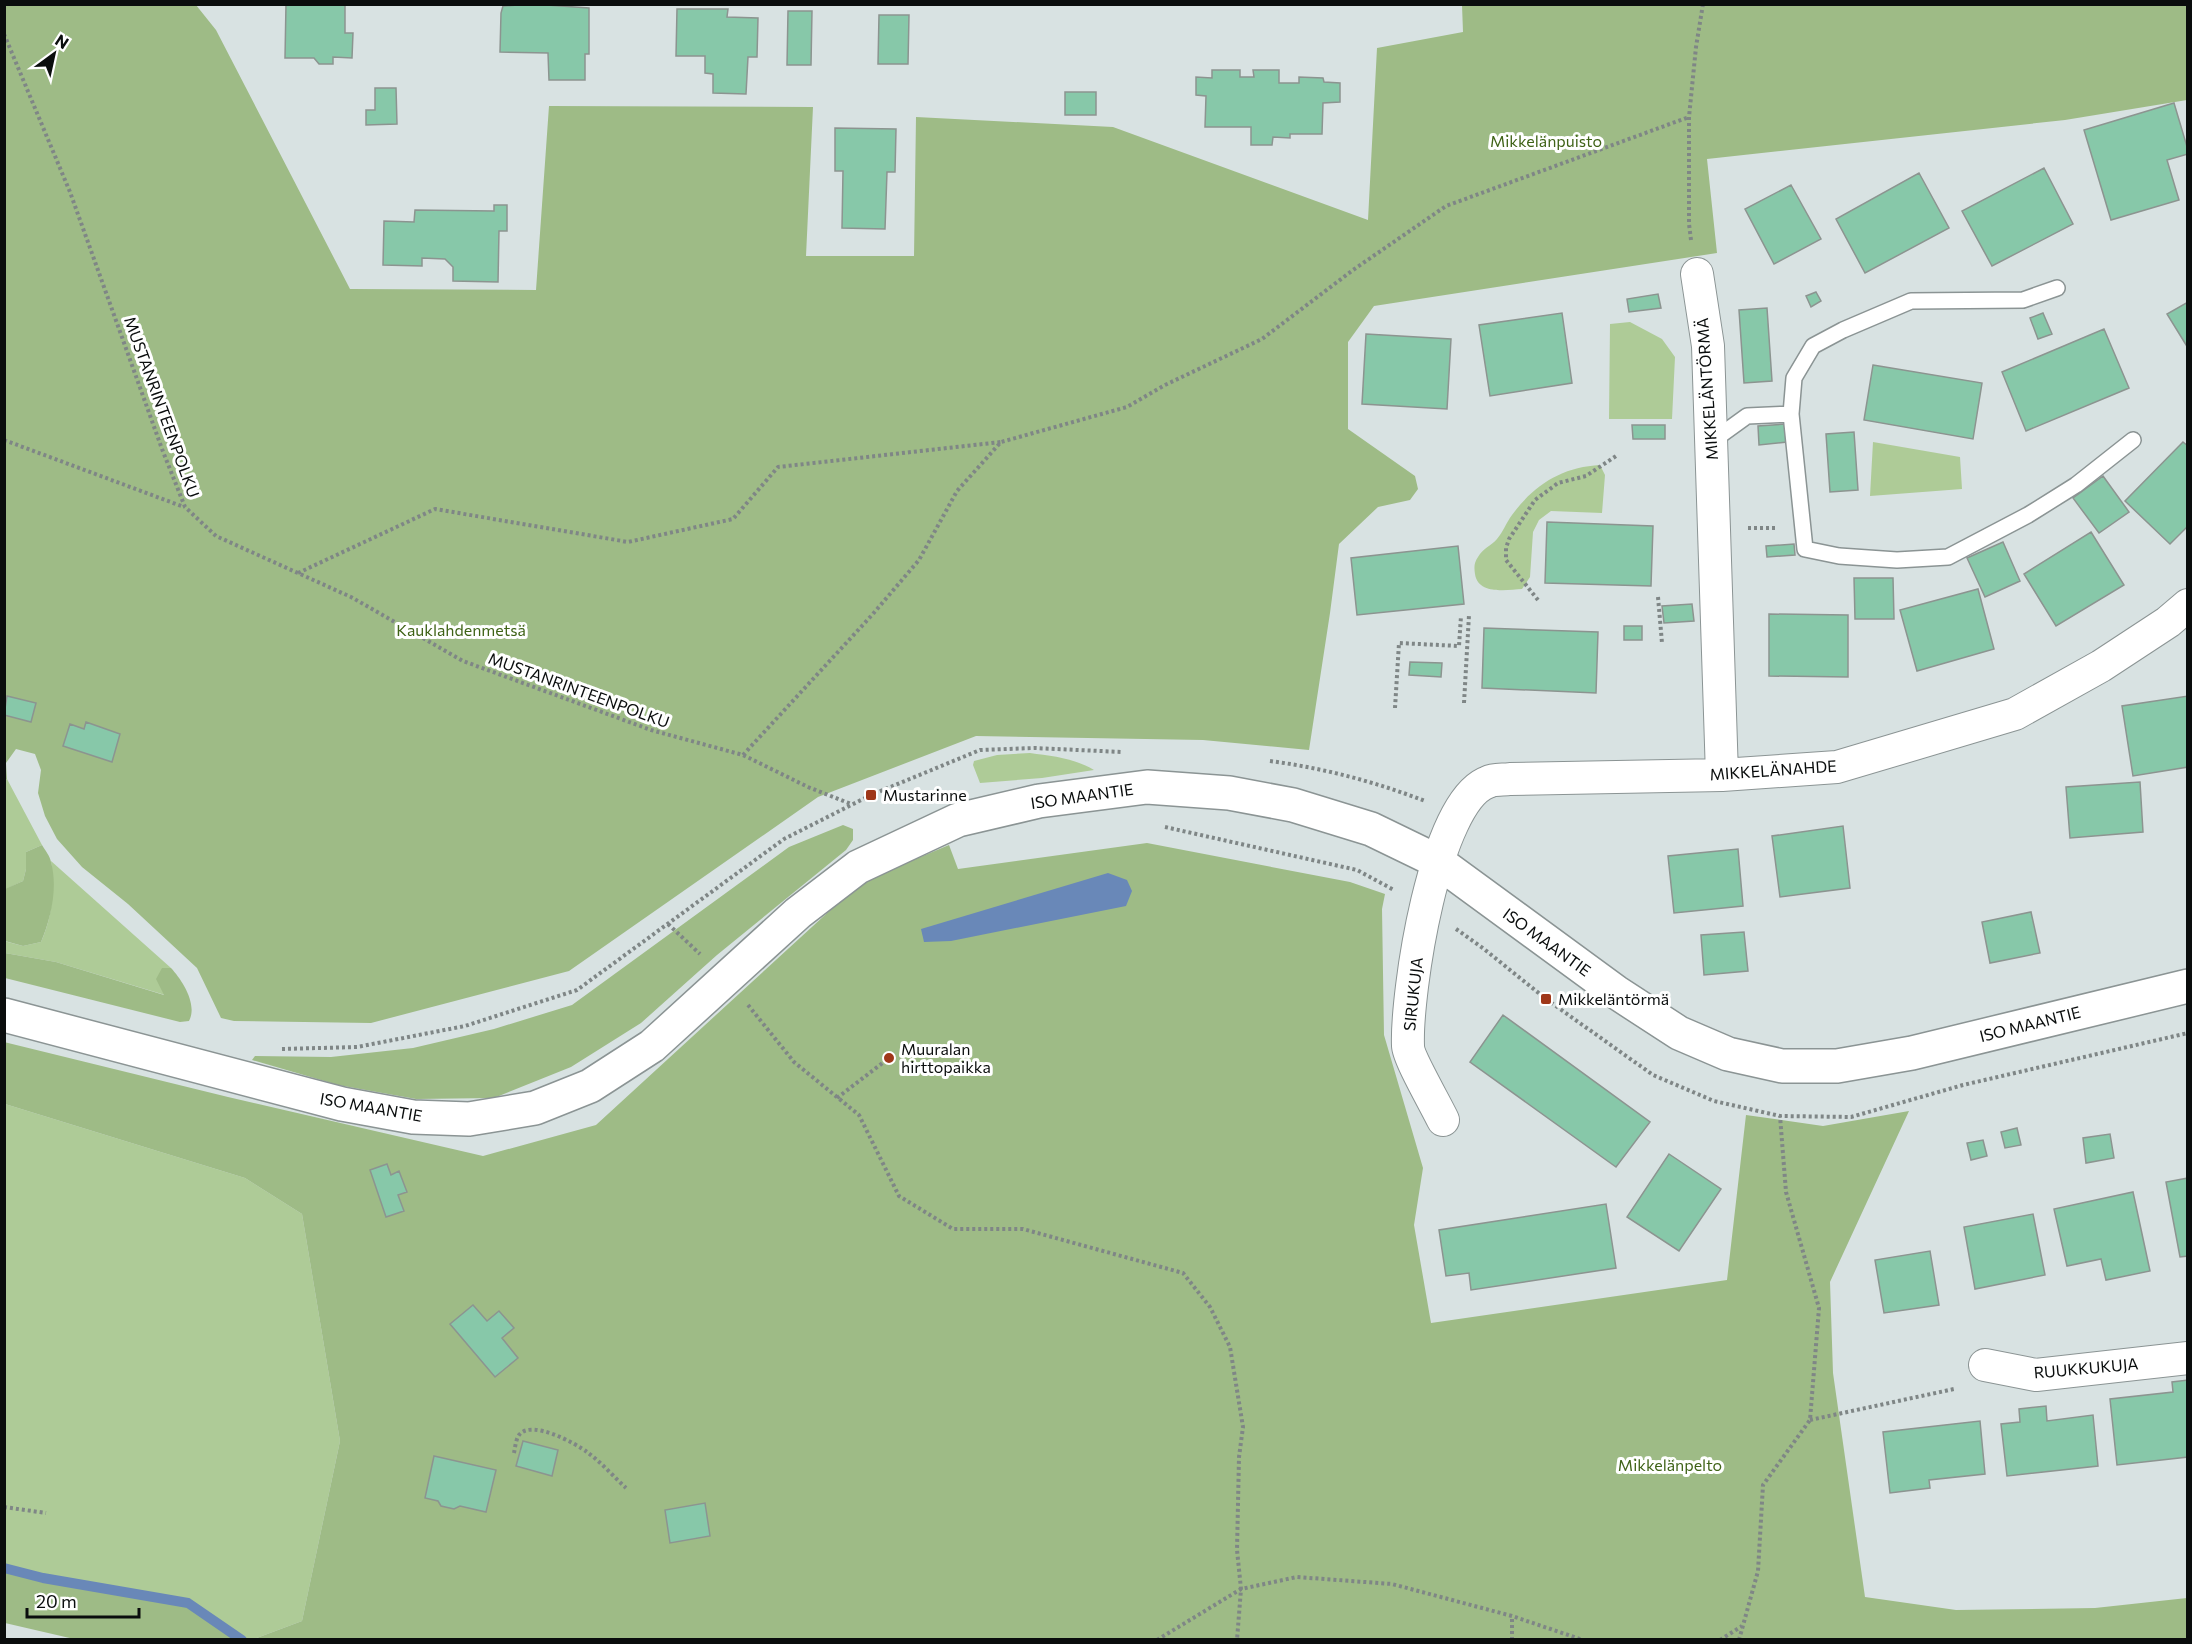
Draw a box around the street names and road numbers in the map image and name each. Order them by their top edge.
street label: MUSTANRINTEENPOLKU [121,314,204,500]
street label: MIKKELÄNTÖRMÄ [1692,317,1721,461]
street label: MUSTANRINTEENPOLKU [486,648,672,731]
street label: MIKKELÄNAHDE [1709,756,1837,783]
street label: ISO MAANTIE [1029,779,1135,812]
street label: ISO MAANTIE [1500,903,1595,980]
street label: SIRUKUJA [1399,956,1426,1032]
street label: ISO MAANTIE [1977,1002,2082,1045]
street label: ISO MAANTIE [318,1088,424,1125]
street label: RUUKKUKUJA [2033,1353,2139,1382]

